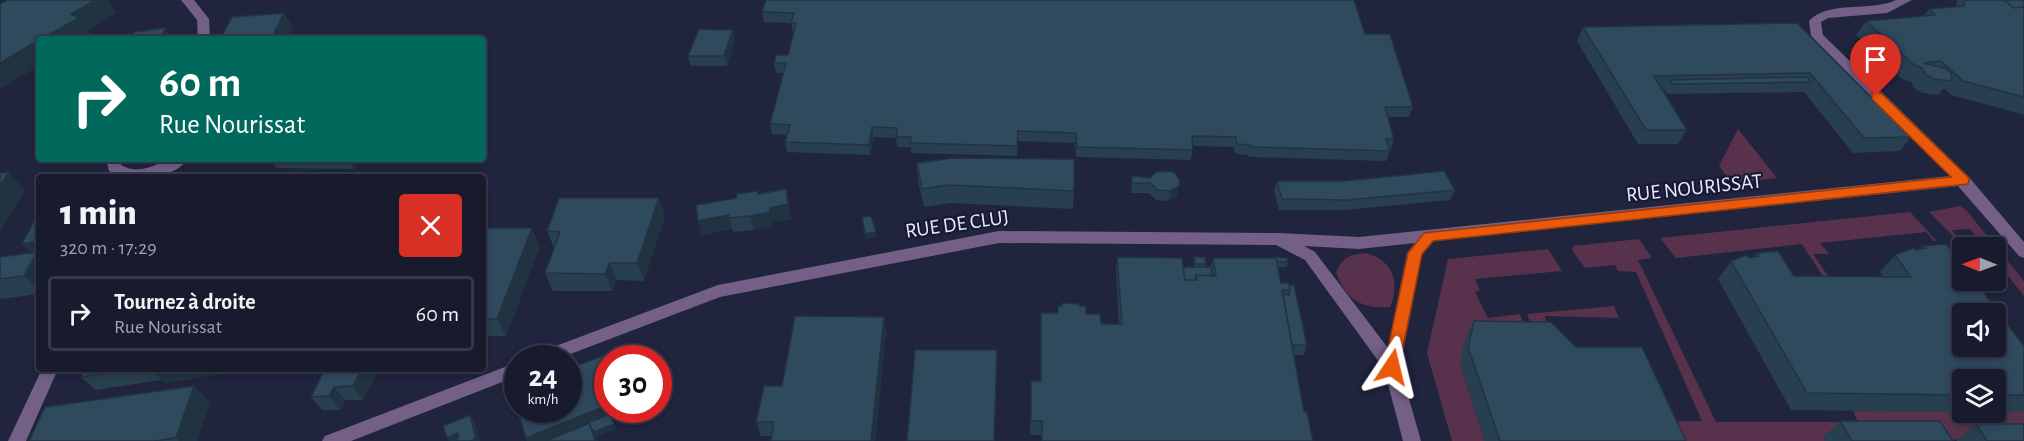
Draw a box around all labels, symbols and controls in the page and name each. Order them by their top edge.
pin [1850,34,1901,96]
icon: arrive [1859,43,1892,76]
icon: right [60,60,138,138]
text: 60 m [159,62,241,104]
text: Rue Nourissat [159,111,305,138]
street label: RUE NOURISSAT [1625,170,1763,206]
button: close [399,194,462,257]
text: 1 min [60,195,137,231]
street label: RUE DE CLUJ [904,206,1010,242]
north arrow [1952,237,2006,291]
map controls [1952,237,2006,423]
text: 320 m · 17:29 [60,238,157,258]
text: Tournez à droite [114,291,256,313]
icon: right [63,297,96,330]
text: 60 m [416,303,459,325]
button: sound [1952,303,2006,357]
text: Rue Nourissat [114,317,222,337]
position arrow [1360,335,1424,399]
speed limit sign: 30 [594,345,672,423]
text: 24 [528,362,558,392]
button: layers [1952,369,2006,423]
text: km/h [528,392,558,407]

